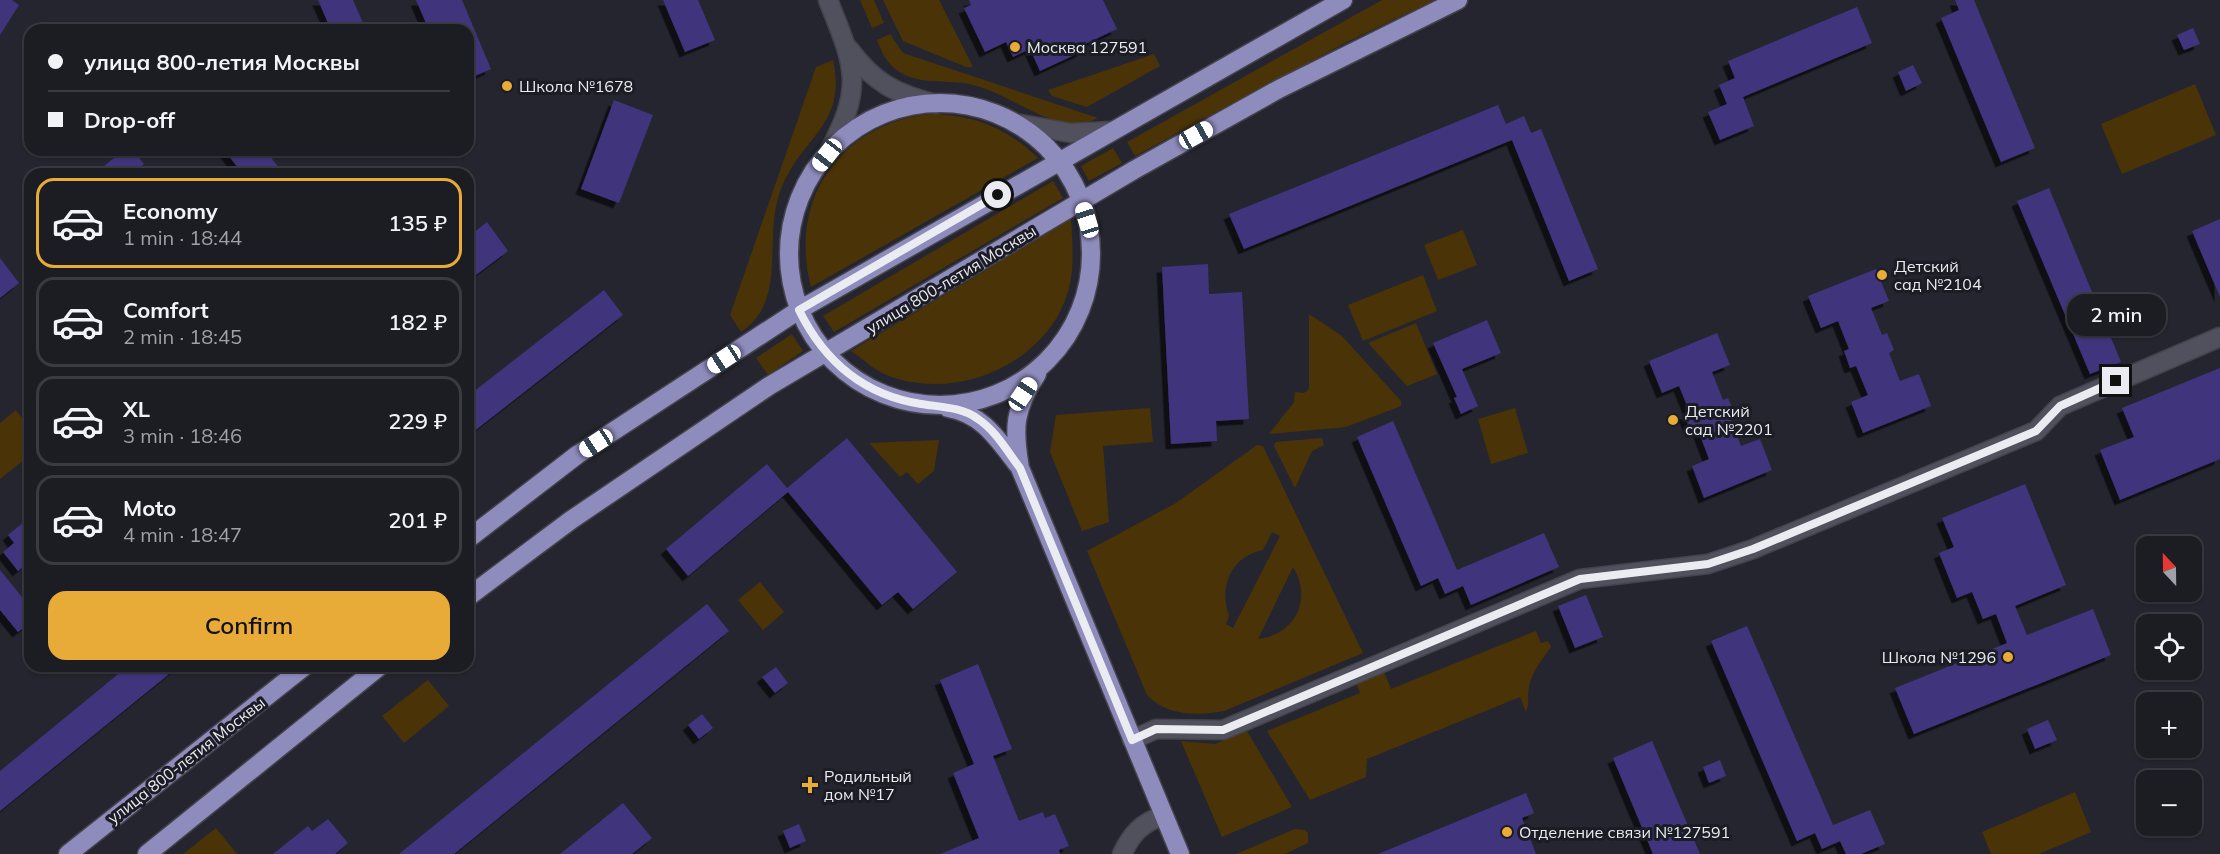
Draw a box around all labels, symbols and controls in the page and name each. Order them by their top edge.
place label: Москва 127591 [1027,37,1147,57]
marker: Москва 127591 [1008,40,1022,54]
text: улица 800-летия Москвы [84,48,360,76]
place label: Школа №1678 [519,76,633,96]
marker: Школа №1678 [500,79,514,93]
text: Drop-off [84,106,175,134]
car [1176,118,1216,152]
car [809,135,845,175]
route start [984,181,1011,208]
icon: car [51,196,105,250]
text: Economy [123,197,218,225]
car [1073,200,1101,240]
text: 135 ₽ [388,209,447,237]
street label: улица 800-летия Москвы [863,220,1039,338]
text: 1 min · 18:44 [123,225,242,250]
place label: Детский сад №2104 [1894,256,1982,294]
marker: Детский сад №2104 [1875,268,1889,282]
callout: 2 min [2066,294,2166,336]
icon: car [51,295,105,349]
text: Comfort [123,296,209,324]
text: 2 min [2091,302,2142,327]
text: 182 ₽ [388,308,447,336]
text: 2 min · 18:45 [123,324,242,349]
car [704,342,744,376]
route end [2102,367,2129,394]
car [1005,374,1041,414]
icon: car [51,394,105,448]
text: XL [123,395,150,423]
place label: Детский сад №2201 [1685,401,1773,439]
text: 229 ₽ [388,407,447,435]
marker: Детский сад №2201 [1666,413,1680,427]
text: 3 min · 18:46 [123,423,242,448]
car [576,426,616,460]
icon: car [51,493,105,547]
text: Moto [123,494,176,522]
text: 201 ₽ [388,506,447,534]
text: 4 min · 18:47 [123,522,242,547]
north arrow [2136,536,2202,602]
map controls [2136,536,2202,836]
button: Confirm [48,591,450,660]
button: locate [2136,614,2202,680]
place label: Школа №1296 [1882,647,1996,667]
marker: Школа №1296 [2001,650,2015,664]
street label: улица 800-летия Москвы [103,692,269,828]
button: + [2136,692,2202,758]
place label: Родильный дом №17 [824,766,912,804]
button: − [2136,770,2202,836]
marker: Родильный дом №17 [801,776,819,794]
place label: Отделение связи №127591 [1519,822,1730,842]
marker: Отделение связи №127591 [1500,825,1514,839]

